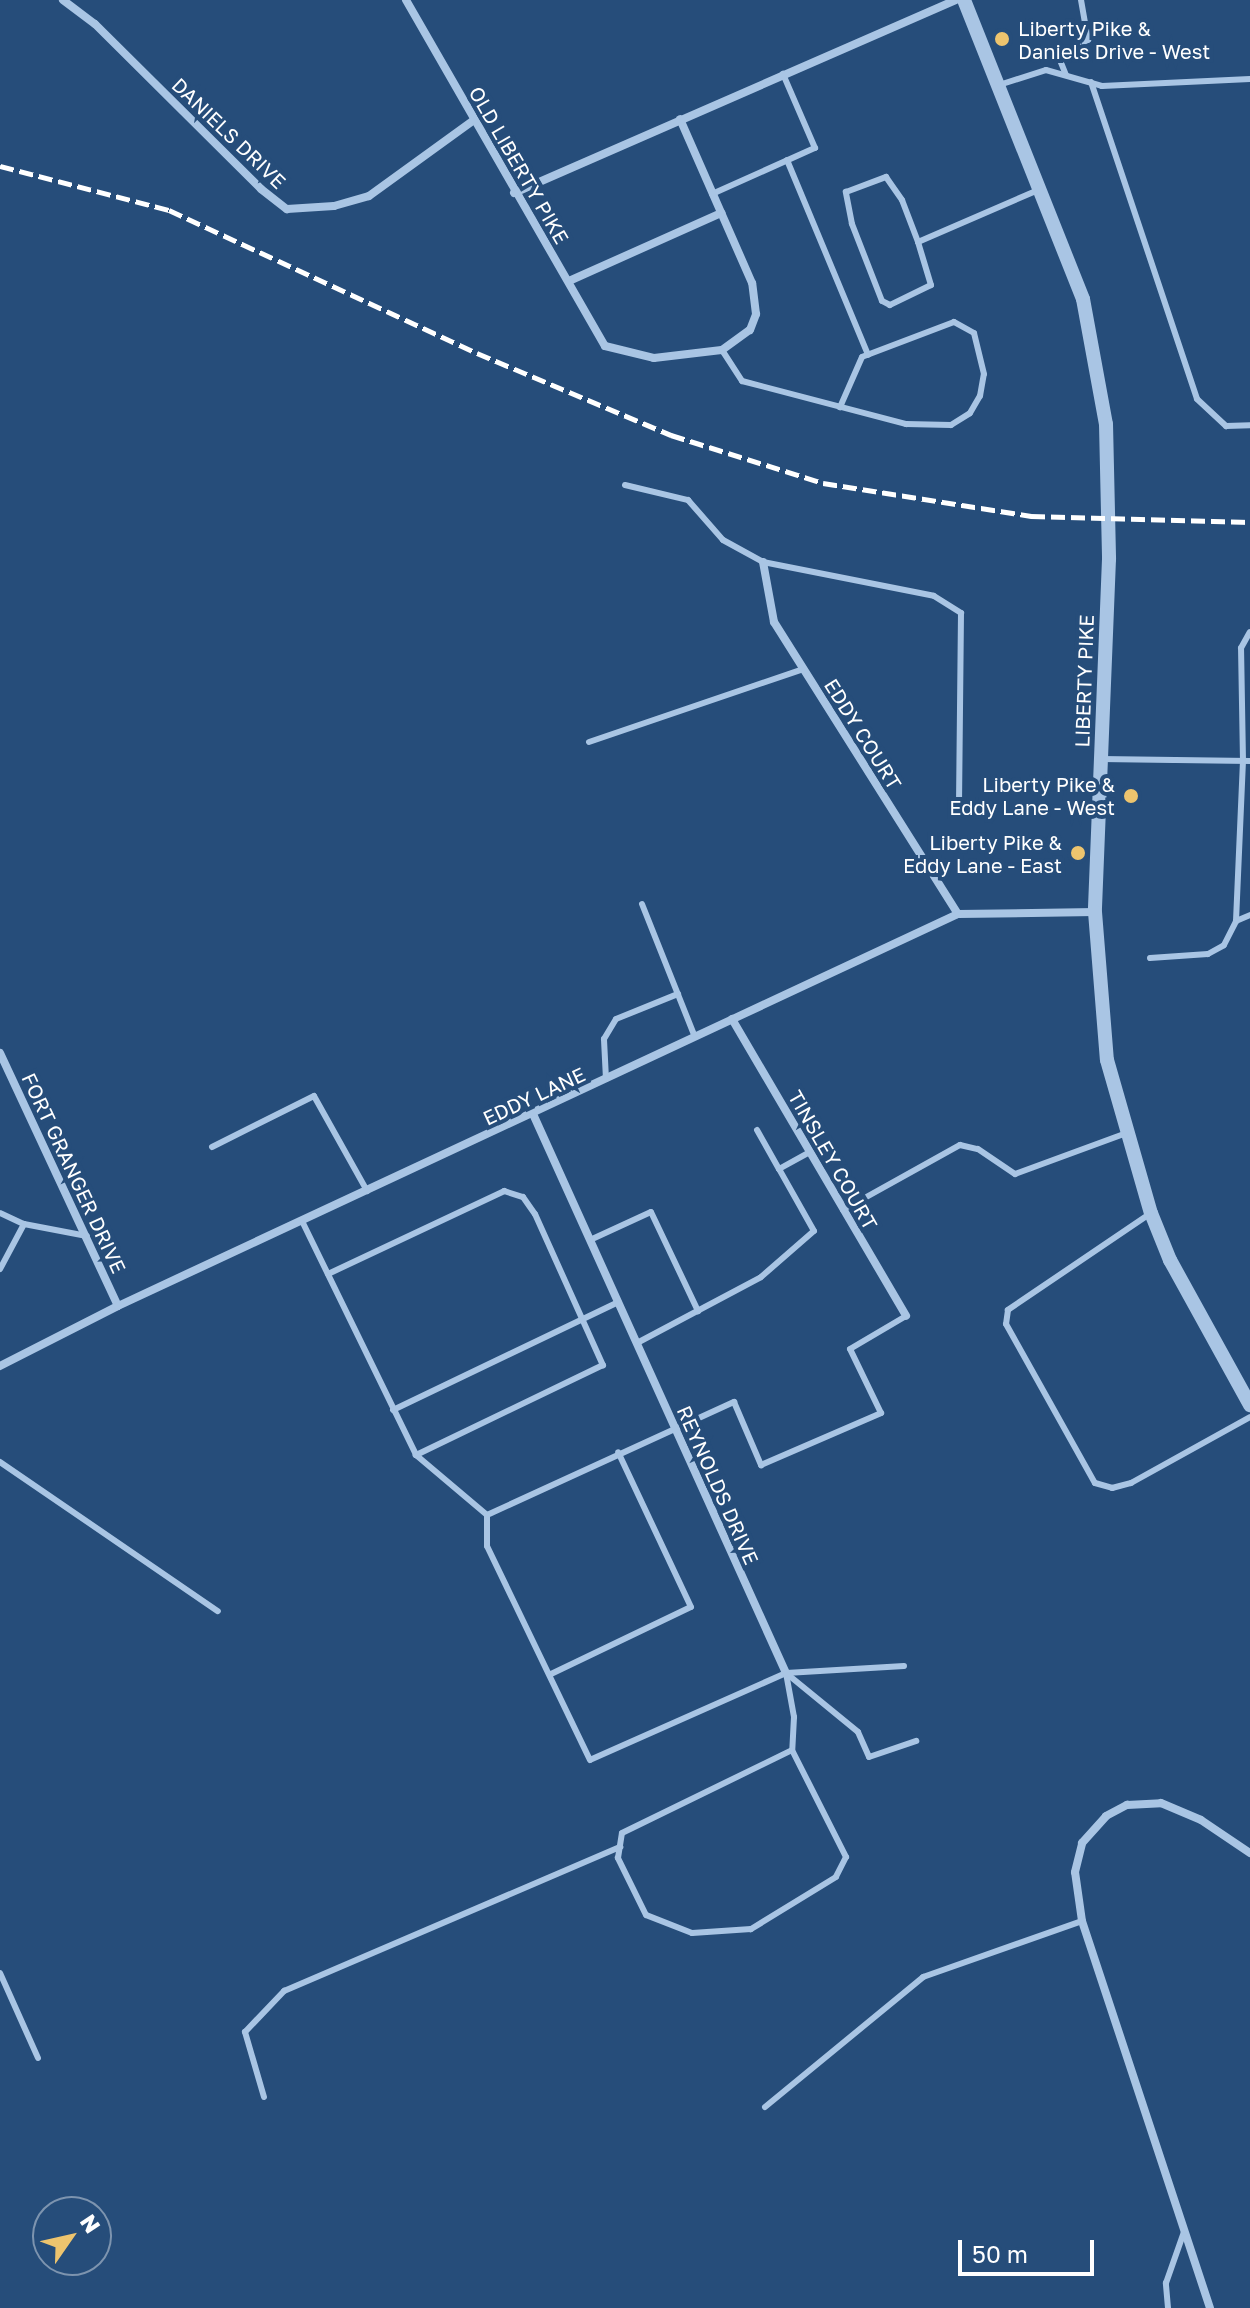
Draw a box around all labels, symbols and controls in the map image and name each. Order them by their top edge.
place label: Liberty Pike & Daniels Drive - West [1018,16,1210,63]
marker: Liberty Pike & Daniels Drive - West [993,30,1011,48]
street label: DANIELS DRIVE [167,73,291,193]
street label: OLD LIBERTY PIKE [464,82,574,248]
street label: LIBERTY PIKE [1070,614,1098,748]
street label: EDDY COURT [819,674,907,794]
place label: Liberty Pike & Eddy Lane - West [949,772,1115,819]
marker: Liberty Pike & Eddy Lane - West [1122,787,1140,805]
place label: Liberty Pike & Eddy Lane - East [903,830,1062,877]
marker: Liberty Pike & Eddy Lane - East [1069,844,1087,862]
street label: EDDY LANE [479,1062,589,1130]
street label: FORT GRANGER DRIVE [17,1069,131,1277]
street label: TINSLEY COURT [783,1086,883,1234]
street label: REYNOLDS DRIVE [672,1402,764,1568]
north arrow [32,2196,112,2276]
text: N [75,2209,107,2238]
scale bar [962,2224,1098,2274]
text: 50 m [972,2239,1028,2268]

